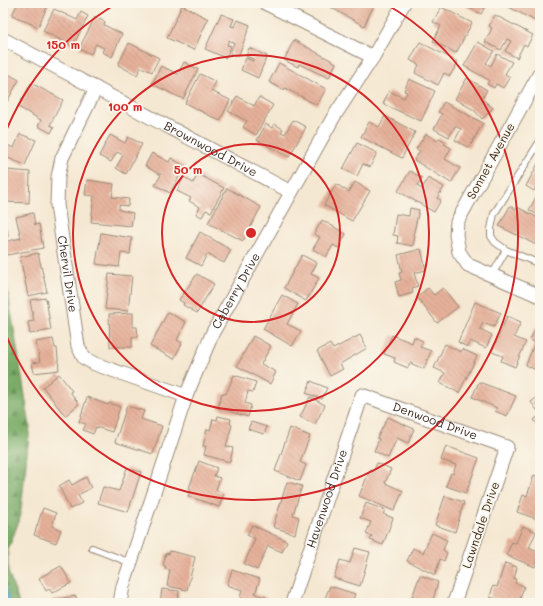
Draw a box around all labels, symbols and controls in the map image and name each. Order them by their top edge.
text: 150 m [46,36,80,52]
text: 100 m [108,98,142,114]
street label: Brownwood Drive [162,117,260,180]
street label: Sonnet Avenue [462,119,518,202]
text: 50 m [174,161,202,177]
centre of rings [244,226,258,240]
street label: Chervil Drive [55,234,82,313]
street label: Ceberry Drive [207,249,263,331]
street label: Denwood Drive [391,398,480,443]
street label: Havenwood Drive [302,447,350,550]
street label: Lawndale Drive [458,479,502,570]

